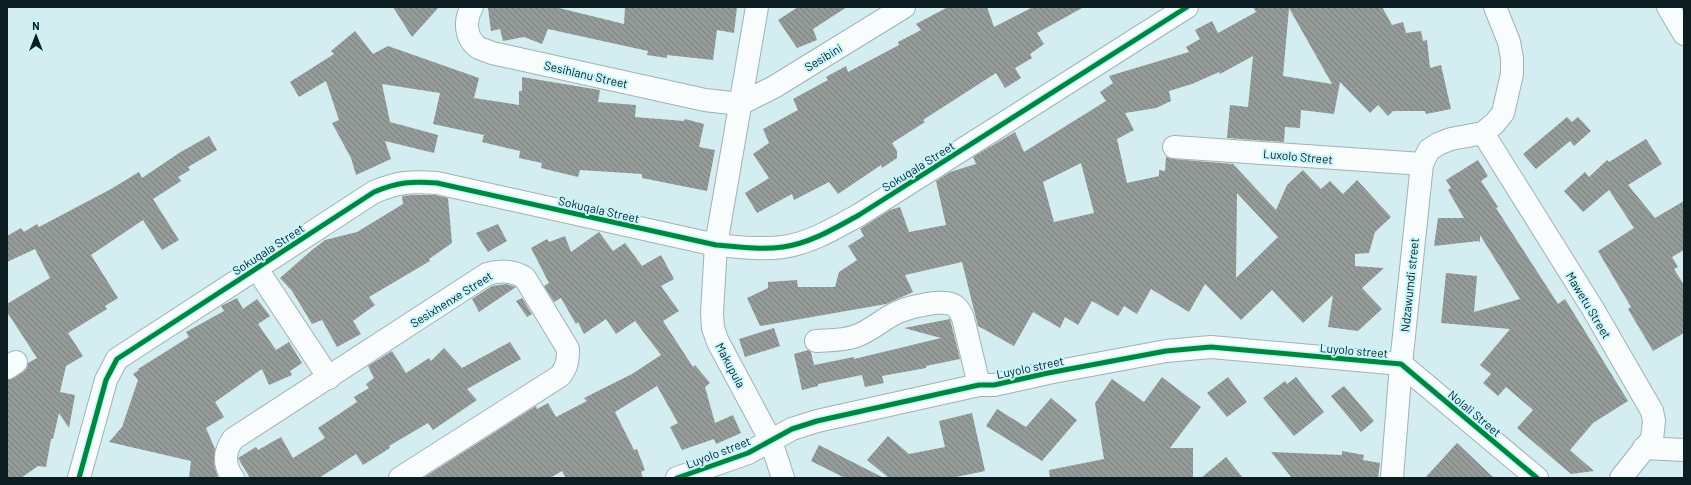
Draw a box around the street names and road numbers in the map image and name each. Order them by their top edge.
street label: Sesibini [802,40,844,74]
street label: Sesihlanu Street [543,58,629,90]
street label: Sokuqala Street [879,138,957,194]
street label: Luxolo Street [1263,146,1333,166]
street label: Sokuqala Street [557,193,641,225]
street label: Sokuqala Street [229,221,307,277]
street label: Ndzawumdi street [1397,237,1421,333]
street label: Sesixhenxe Street [407,268,495,330]
street label: Mawetu Street [1564,269,1614,341]
street label: Makupula [713,340,749,390]
street label: Luyolo street [1319,340,1389,360]
street label: Luyolo street [995,353,1065,381]
street label: Nolali Street [1446,387,1504,439]
street label: Luyolo street [684,433,752,471]

